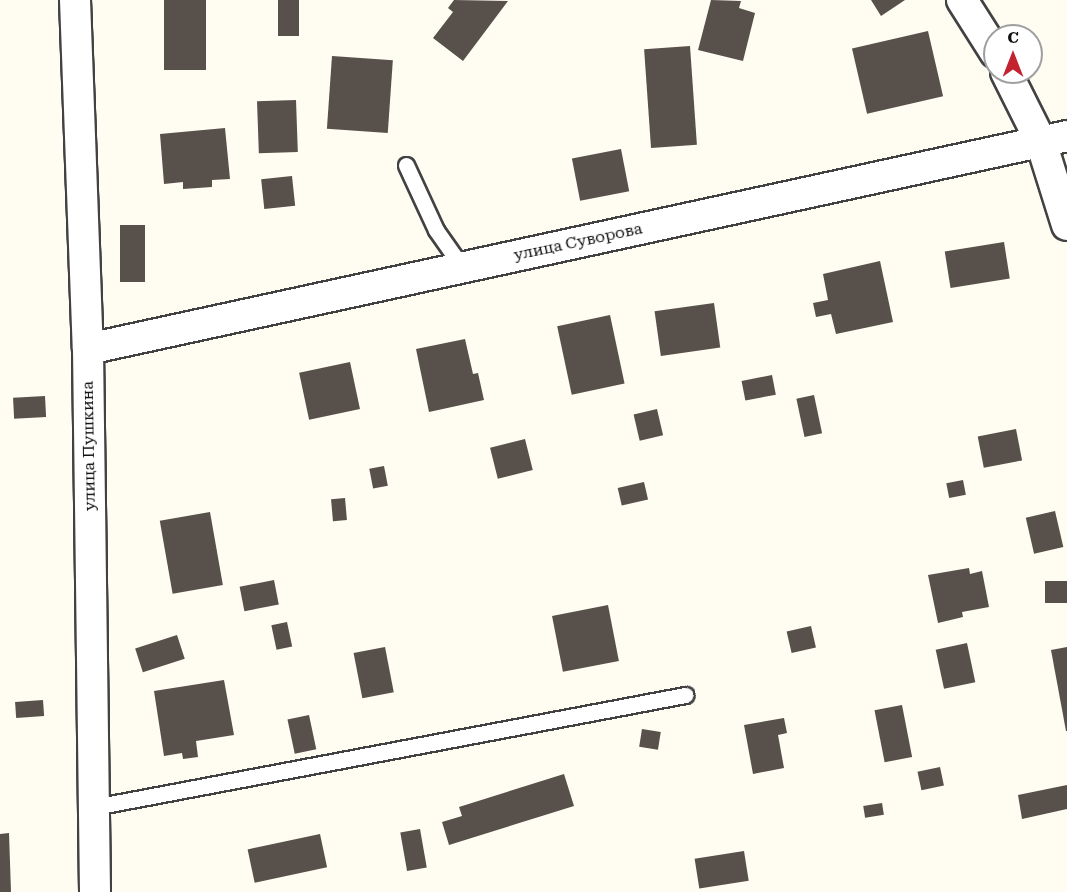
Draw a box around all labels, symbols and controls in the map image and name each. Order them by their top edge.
north arrow [983,24,1043,84]
text: С [1007,28,1019,47]
street label: улица Суворова [512,219,644,265]
street label: улица Пушкина [78,381,100,511]

